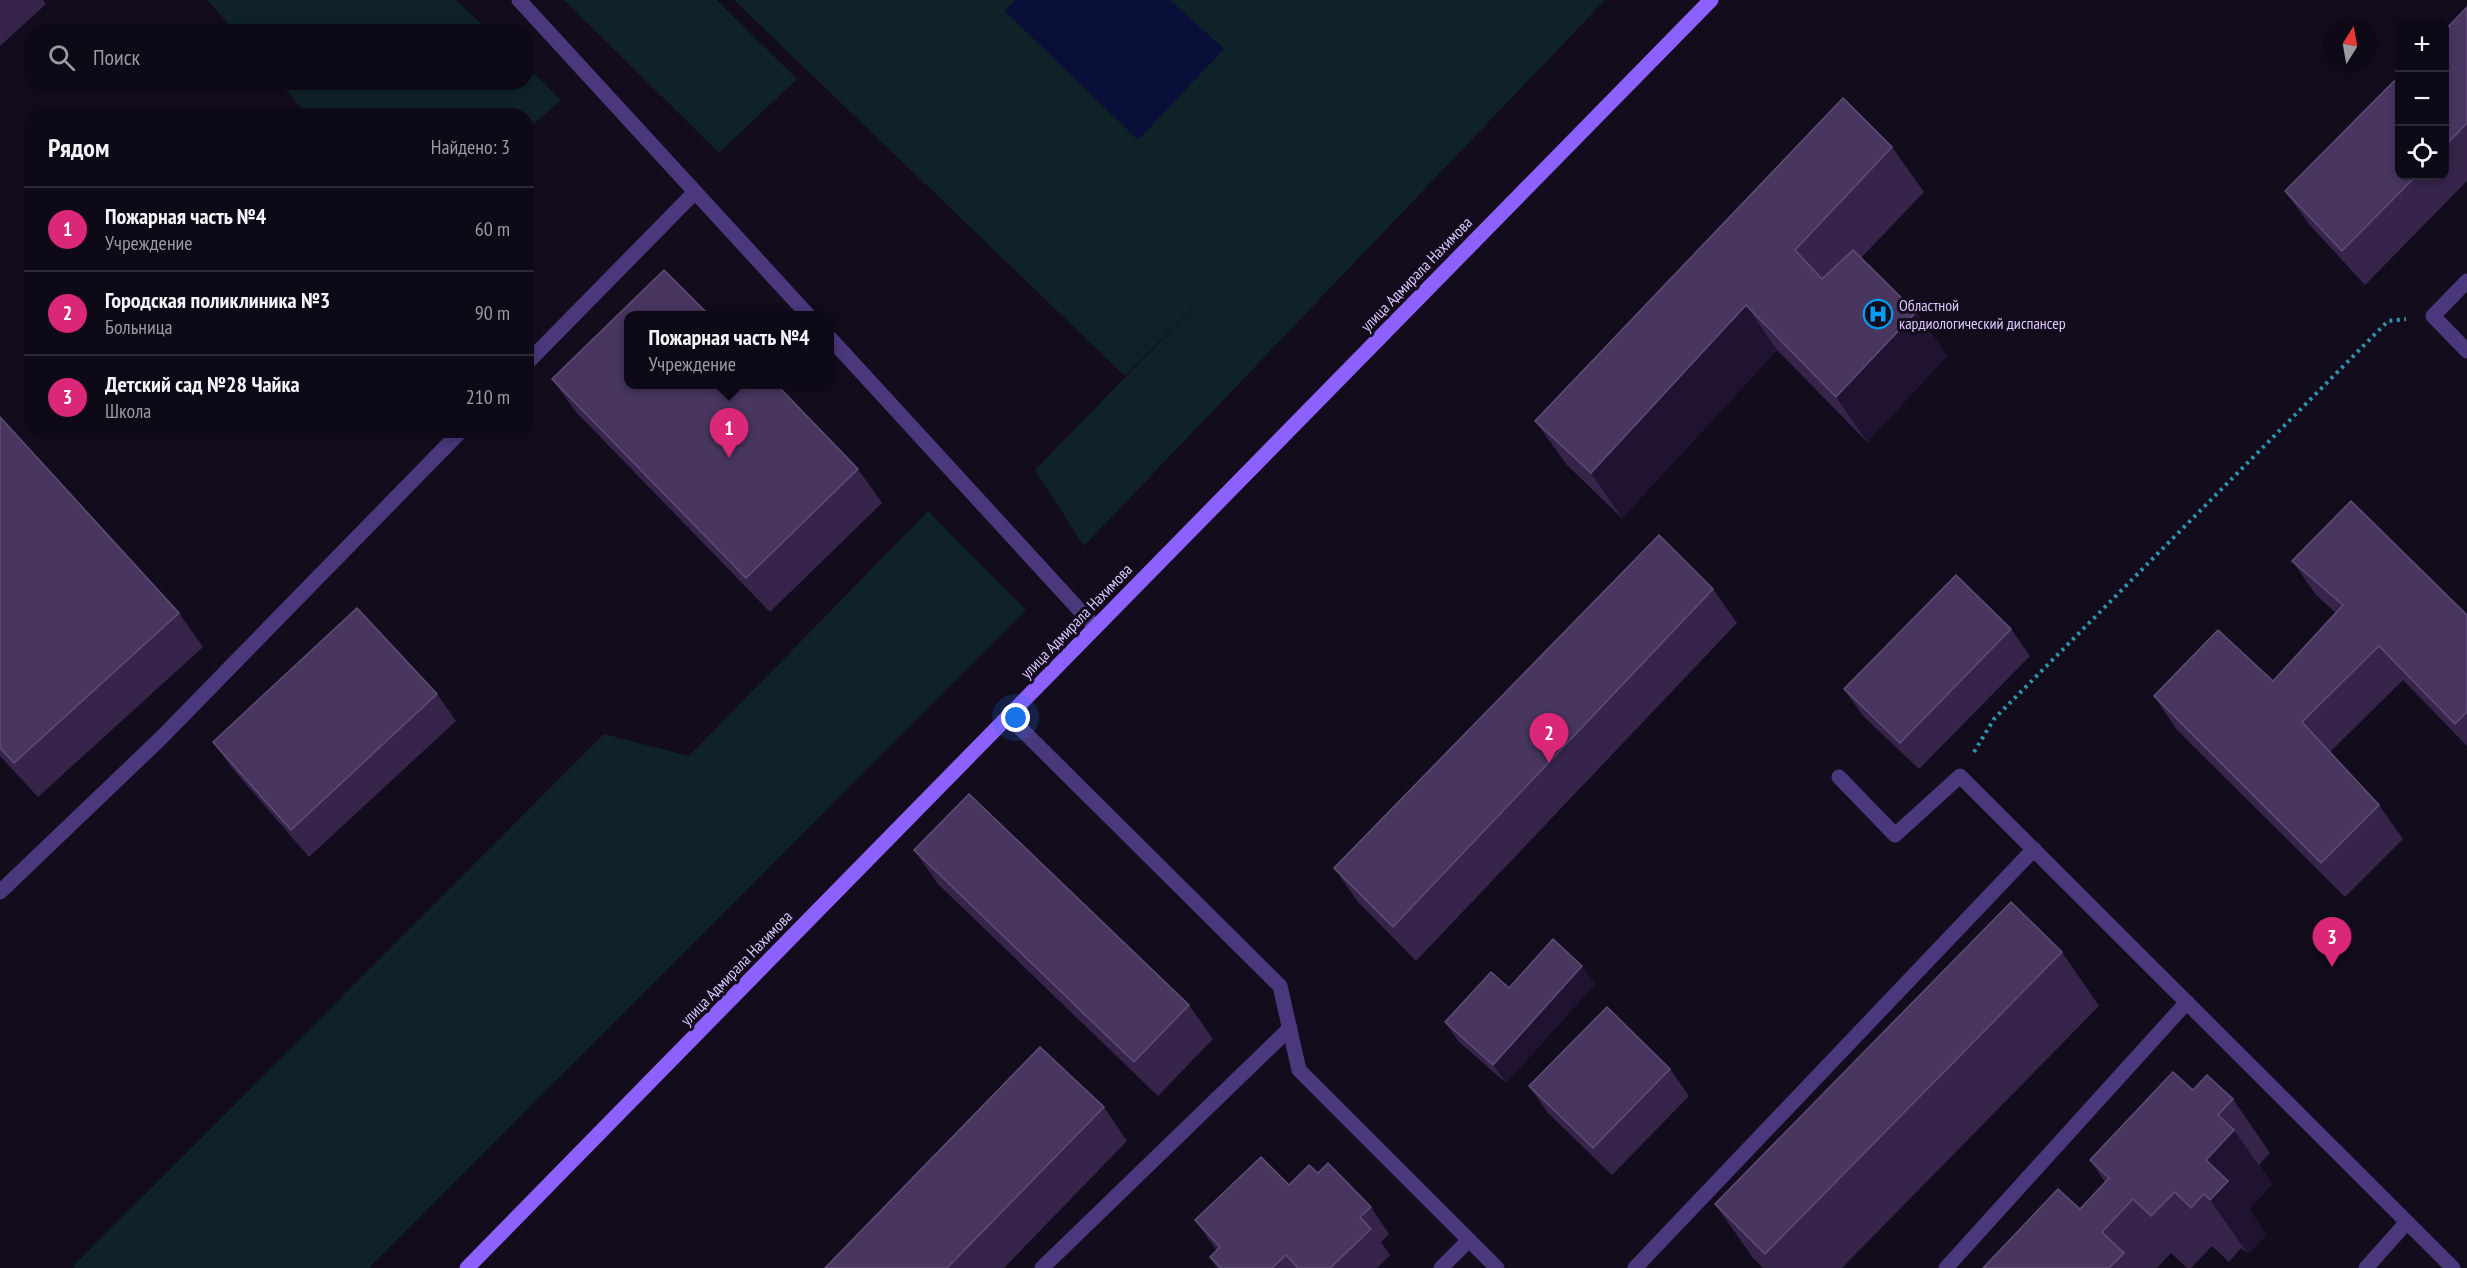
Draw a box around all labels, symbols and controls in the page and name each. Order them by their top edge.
north arrow [2323,18,2377,72]
map controls [2395,18,2449,180]
button: + [2395,18,2449,72]
search box [24,24,534,90]
icon: search [45,41,78,74]
text: Поиск [93,43,140,71]
button: − [2395,72,2449,126]
button: locate [2395,126,2449,180]
text: Рядом [48,131,109,164]
text: Найдено: 3 [431,134,510,160]
text: Пожарная часть №4 [105,202,266,230]
street label: улица Адмирала Нахимова [1356,212,1476,336]
text: 1 [63,216,72,242]
text: 60 m [475,216,510,242]
text: Учреждение [105,230,193,256]
text: Городская поликлиника №3 [105,286,330,314]
place label: Областной кардиологический диспансер [1899,295,2066,333]
hospital icon: Областной кардиологический диспансер [1862,298,1894,330]
text: 2 [63,300,72,326]
text: 90 m [475,300,510,326]
popup [624,311,834,389]
text: Больница [105,314,173,340]
text: Пожарная часть №4 [648,323,810,351]
text: Учреждение [648,351,736,377]
text: Детский сад №28 Чайка [105,370,300,398]
text: 3 [63,384,72,410]
text: 210 m [466,384,510,410]
text: Школа [105,398,151,424]
pin: 1 [710,408,748,458]
street label: улица Адмирала Нахимова [1016,559,1136,683]
your location [1001,703,1030,732]
pin: 2 [1530,714,1568,763]
street label: улица Адмирала Нахимова [676,906,796,1030]
pin: 3 [2312,918,2352,967]

